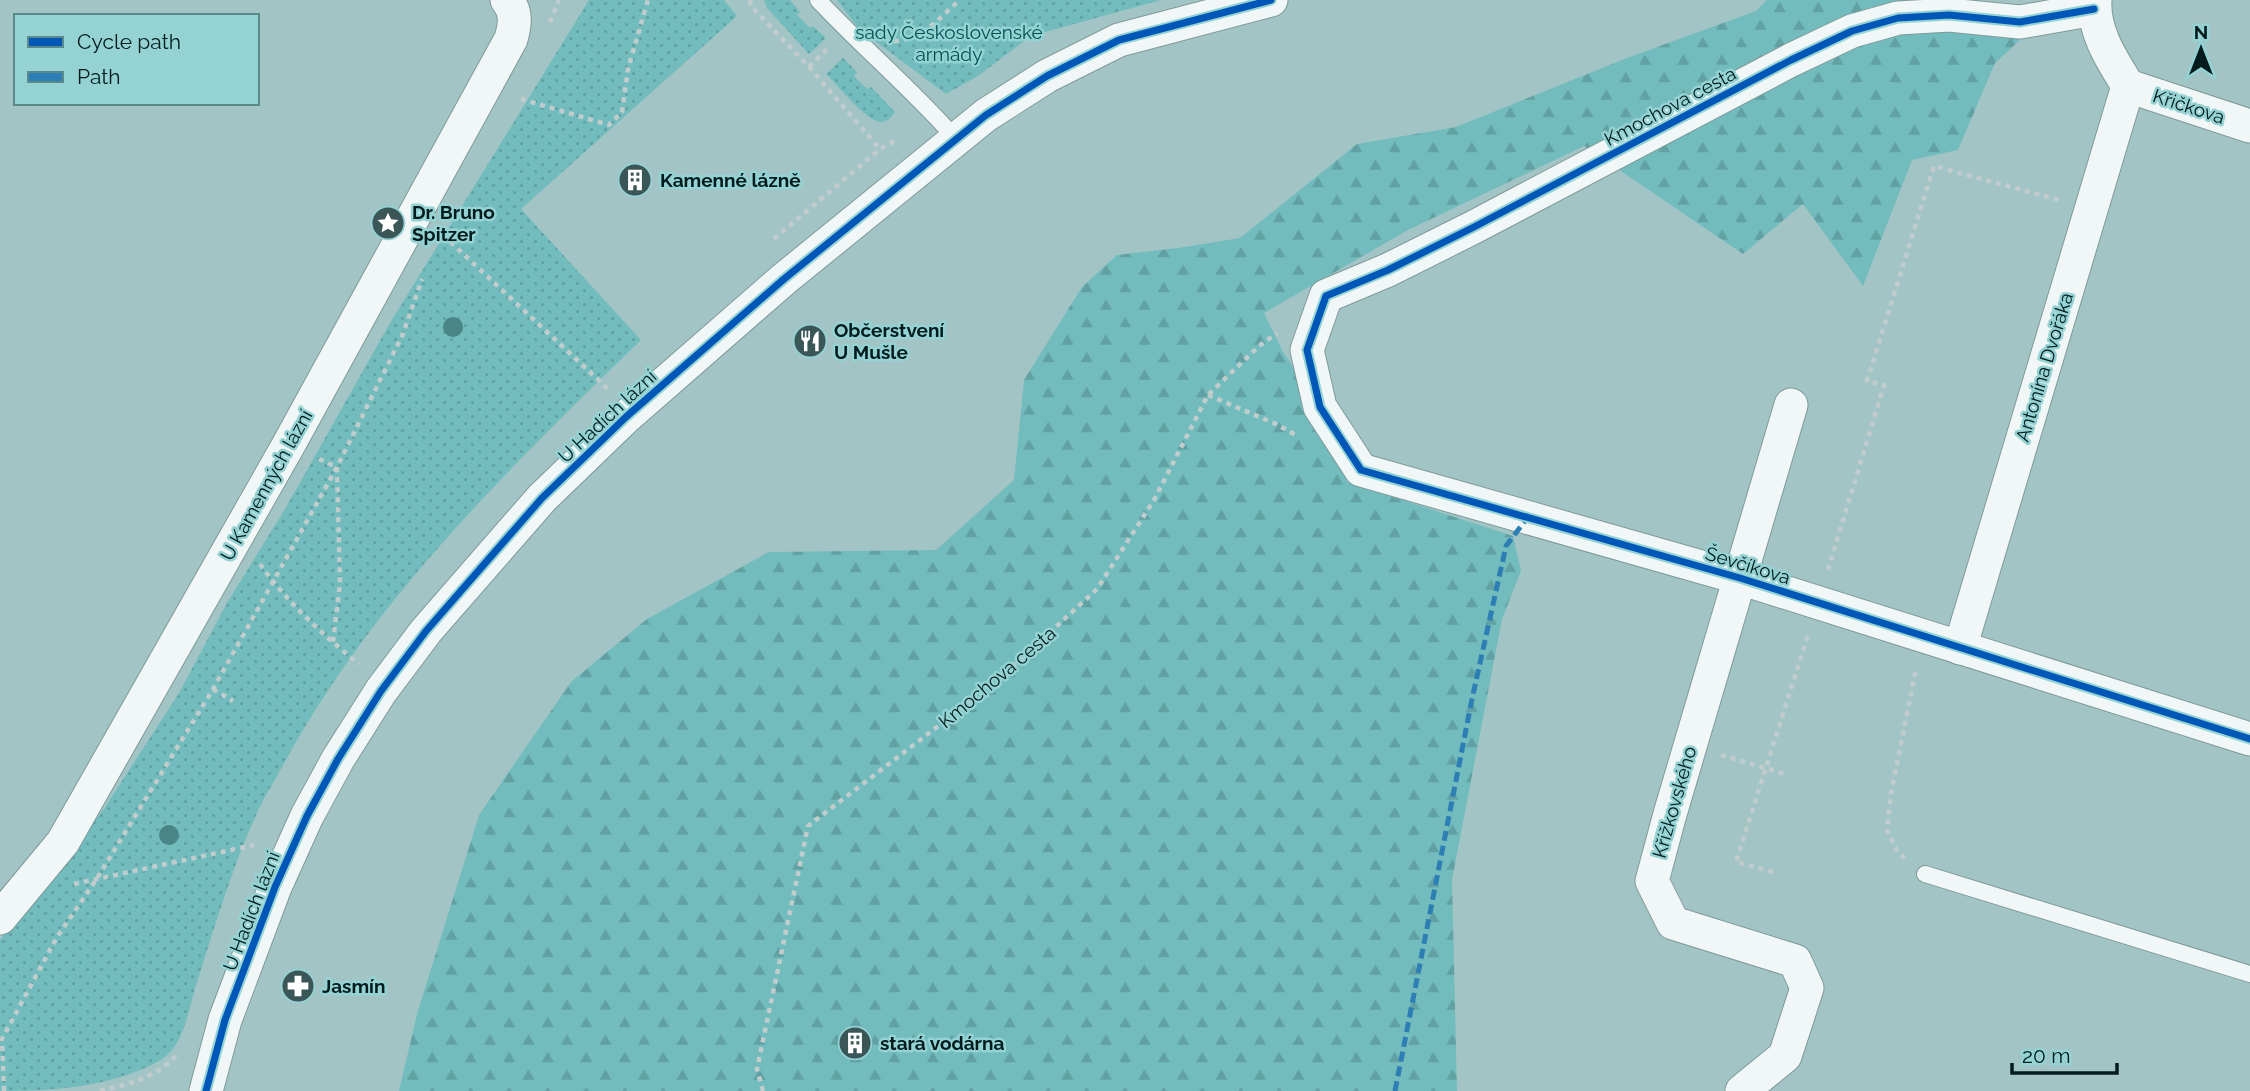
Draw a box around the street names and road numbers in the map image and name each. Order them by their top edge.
street label: Kmochova cesta [1600,62,1740,150]
street label: Křičkova [2150,84,2228,128]
street label: Antonína Dvořáka [2011,290,2077,444]
street label: U Hadích lázní [553,364,661,467]
street label: U Kamenných lázní [215,405,317,564]
street label: Ševčíkova [1703,542,1793,588]
street label: Kmochova cesta [934,622,1060,732]
street label: Křížkovského [1648,744,1700,860]
street label: U Hadích lázní [218,848,284,974]

